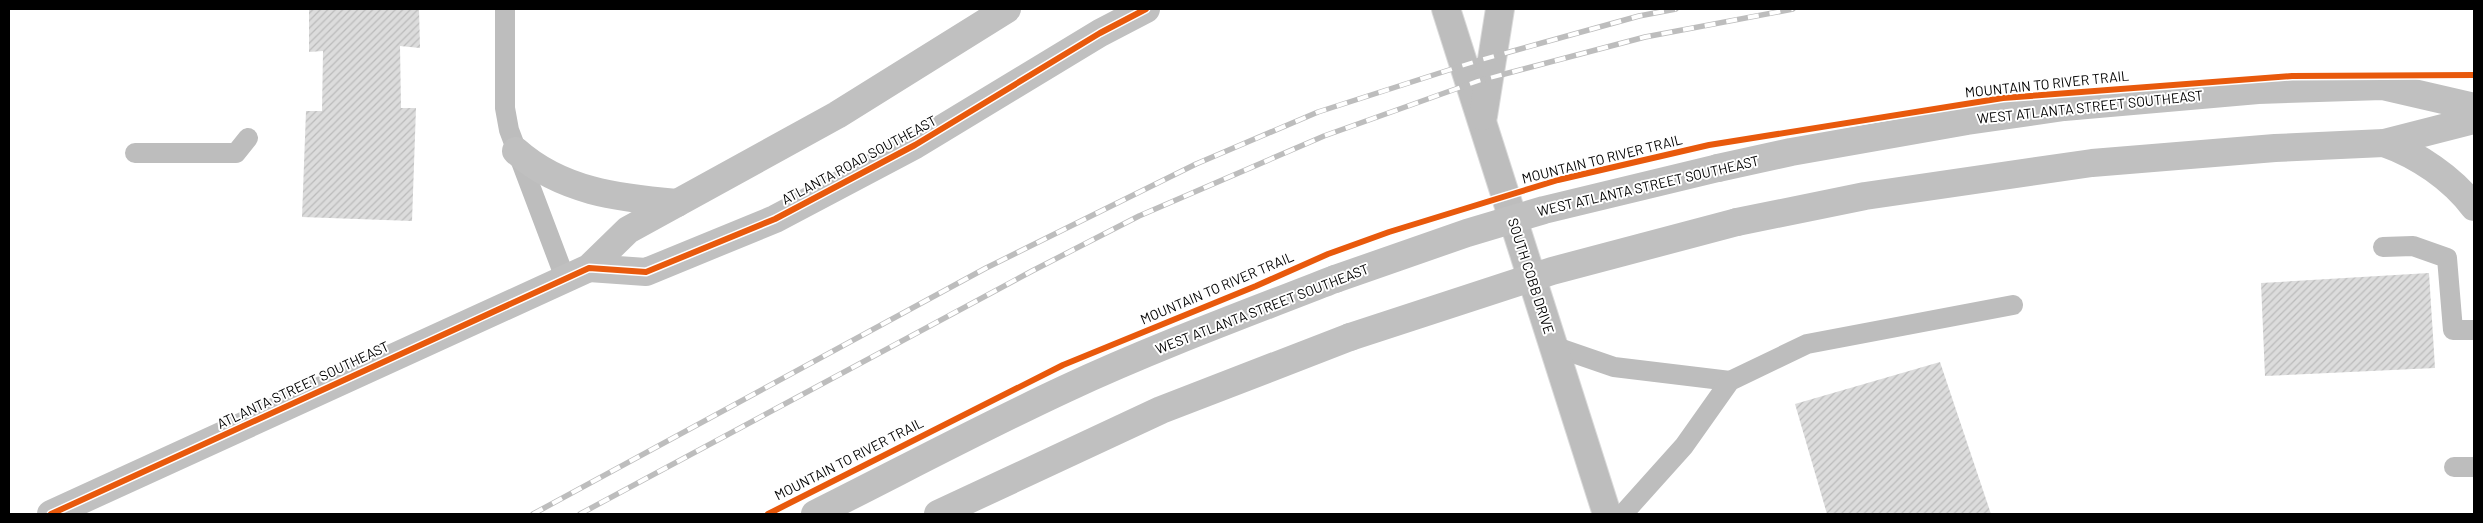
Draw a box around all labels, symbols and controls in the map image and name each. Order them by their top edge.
street label: MOUNTAIN TO RIVER TRAIL [1964,66,2130,101]
street label: WEST ATLANTA STREET SOUTHEAST [1976,86,2204,127]
street label: ATLANTA ROAD SOUTHEAST [778,111,939,208]
street label: MOUNTAIN TO RIVER TRAIL [1520,130,1684,187]
street label: WEST ATLANTA STREET SOUTHEAST [1535,152,1761,219]
street label: SOUTH COBB DRIVE [1505,216,1558,336]
street label: MOUNTAIN TO RIVER TRAIL [1138,247,1296,328]
street label: WEST ATLANTA STREET SOUTHEAST [1153,260,1371,357]
street label: ATLANTA STREET SOUTHEAST [214,337,392,432]
street label: MOUNTAIN TO RIVER TRAIL [771,414,926,504]

